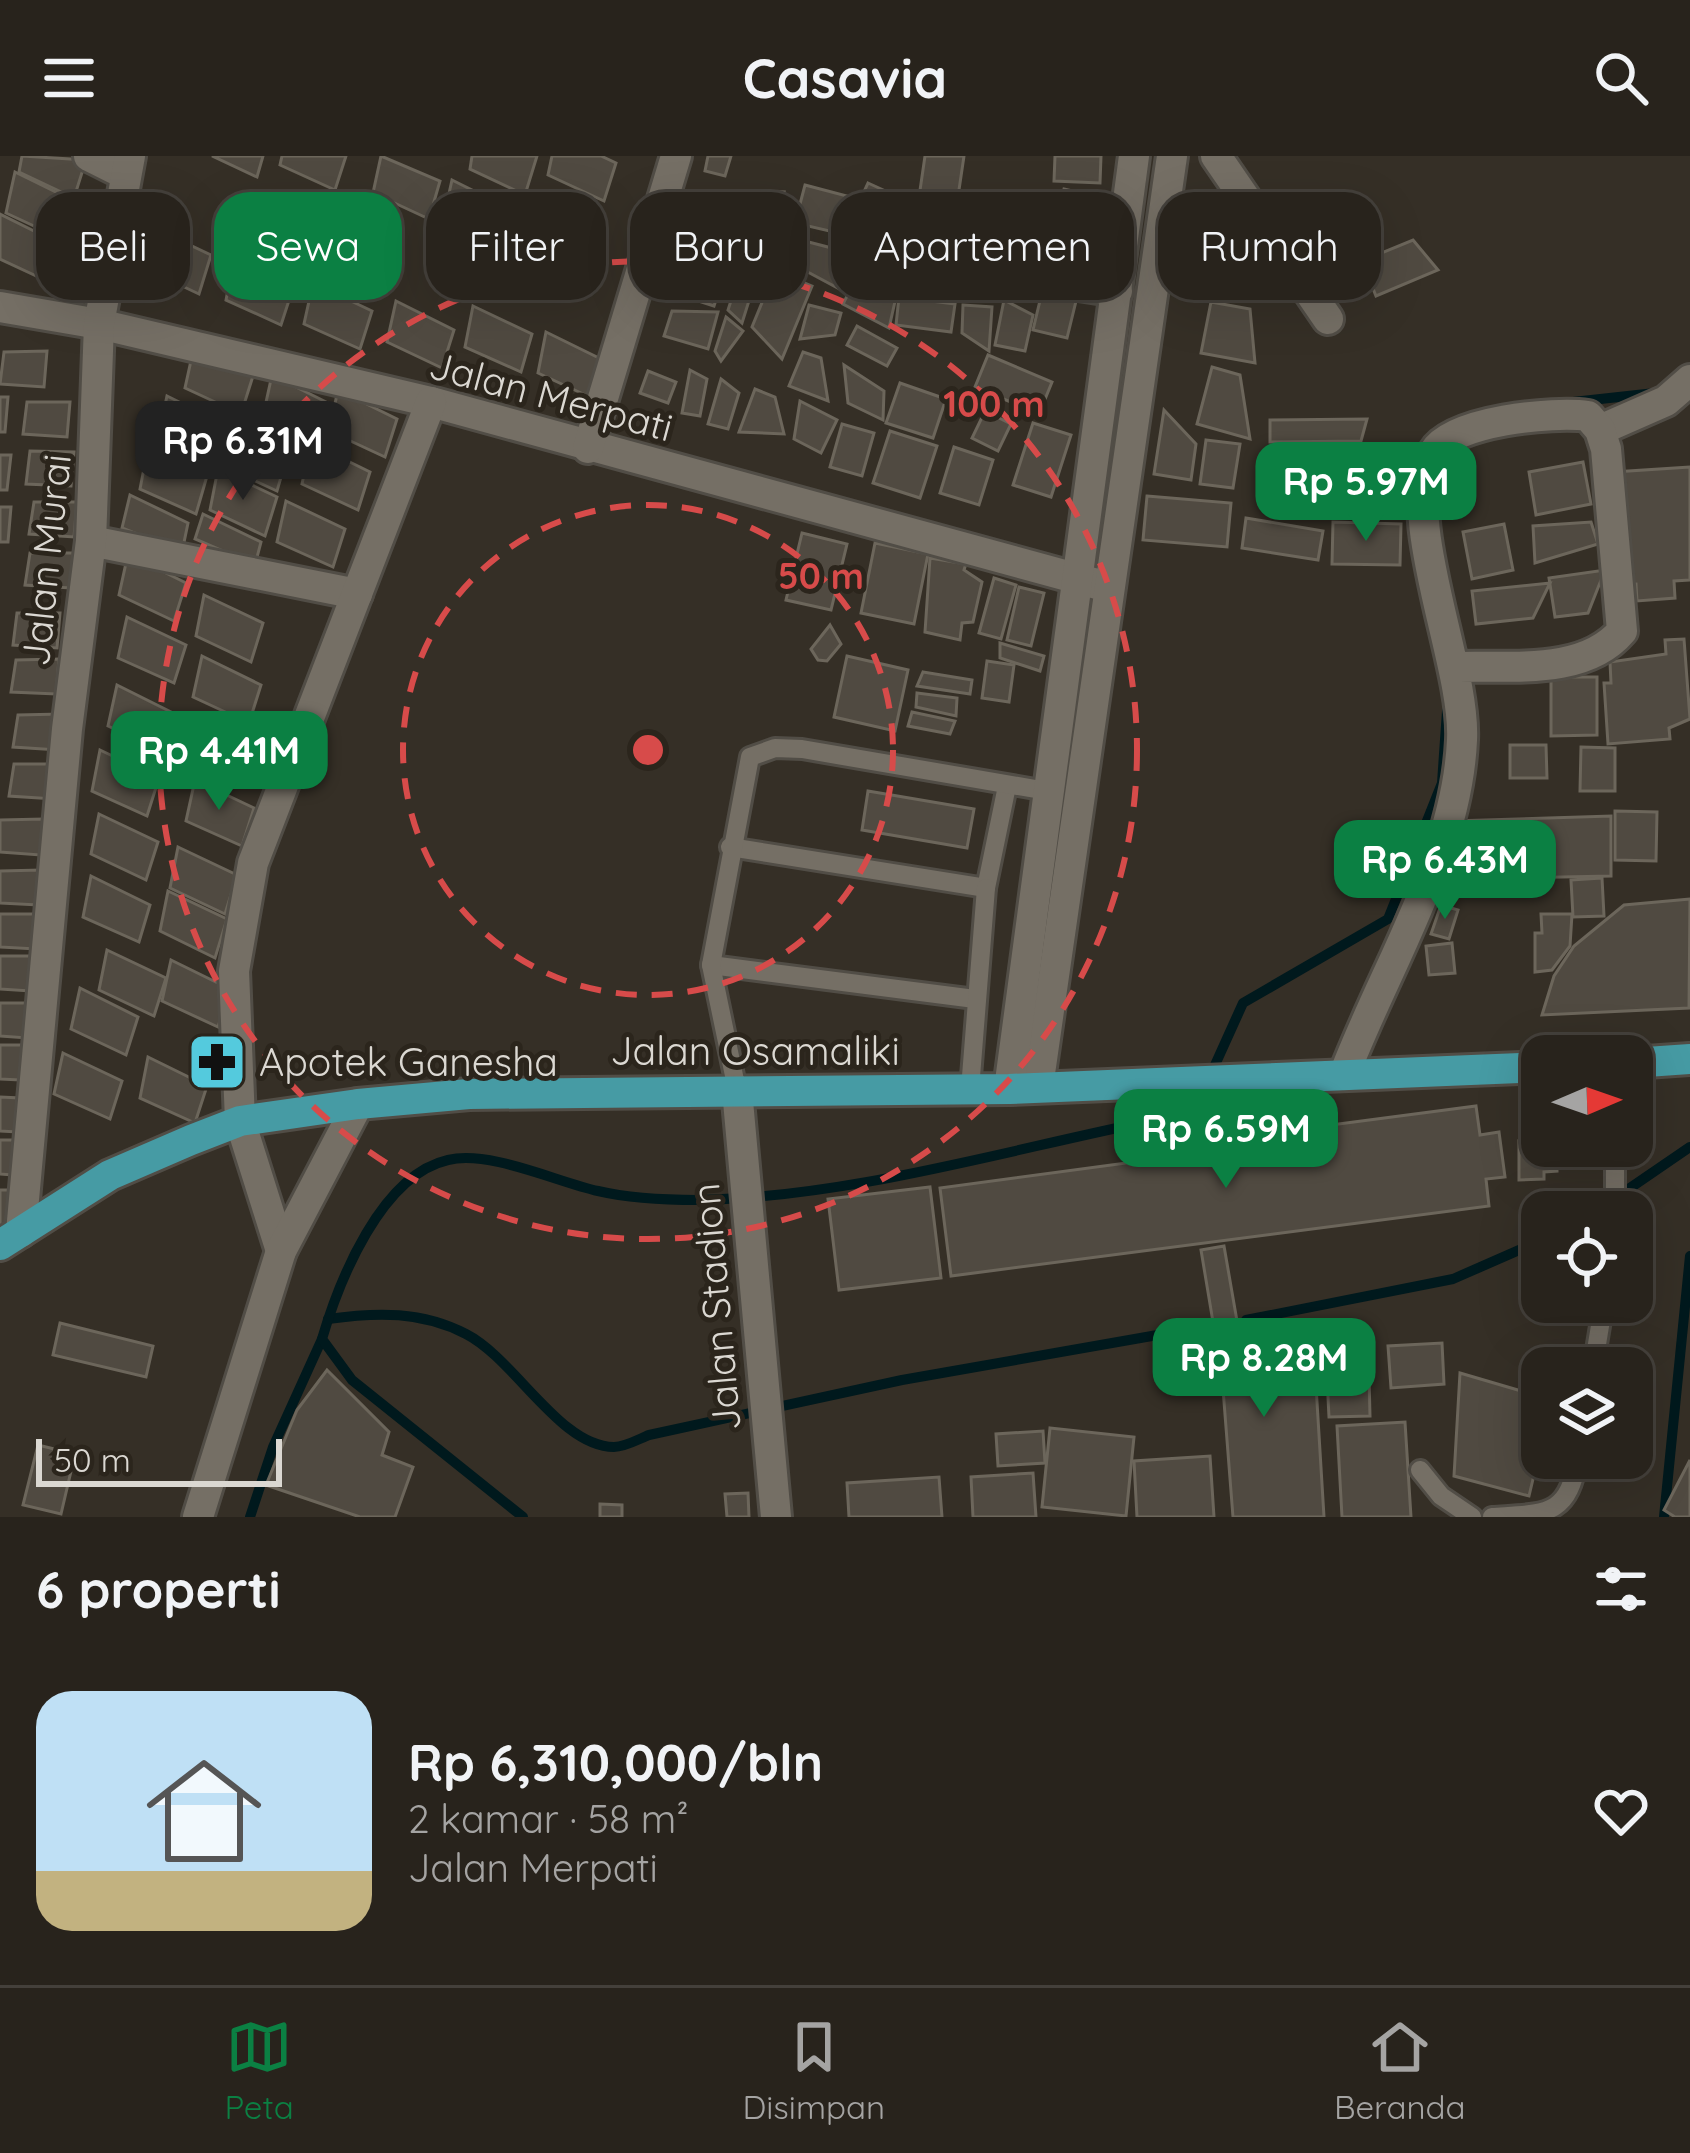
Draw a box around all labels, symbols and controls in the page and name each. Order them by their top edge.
text: Casavia [743,44,947,112]
icon: menu [36,45,102,111]
icon: search [1588,45,1654,111]
chip: Beli [36,192,190,300]
chip: Sewa [214,192,402,300]
chip: Filter [426,192,606,300]
chip: Baru [630,192,807,300]
chip: Apartemen [831,192,1134,300]
chip: Rumah [1158,192,1381,300]
street label: Jalan Merpati [424,340,678,452]
text: 100 m [943,381,1045,426]
pin: Rp 6.31M [119,401,367,503]
text: Rp 6.31M [162,415,324,464]
pin: Rp 5.97M [1242,442,1490,544]
street label: Jalan Murai [10,452,81,668]
text: Rp 5.97M [1282,456,1450,505]
text: 50 m [778,553,864,598]
pin: Rp 4.41M [95,711,343,813]
text: Rp 4.41M [138,725,300,774]
centre of rings [627,729,669,771]
pin: Rp 6.43M [1321,820,1569,922]
text: Rp 6.43M [1361,834,1529,883]
street label: Jalan Osamaliki [610,1026,900,1075]
pharmacy icon: Apotek Ganesha [186,1031,248,1093]
north arrow [1521,1035,1653,1167]
map controls [1521,1035,1653,1479]
place label: Apotek Ganesha [259,1037,558,1086]
pin: Rp 6.59M [1102,1089,1350,1191]
text: Rp 6.59M [1141,1103,1311,1152]
street label: Jalan Stadion [680,1181,751,1433]
button: locate [1521,1191,1653,1323]
pin: Rp 8.28M [1140,1318,1388,1420]
text: Rp 8.28M [1180,1332,1348,1381]
button: layers [1521,1347,1653,1479]
scale bar [36,1433,282,1486]
text: 50 m [54,1439,131,1480]
icon: filters [1588,1556,1654,1622]
text: 6 properti [36,1557,281,1621]
text: Rp 6,310,000/bln [408,1730,823,1794]
icon: home [132,1739,276,1883]
icon: heart [1588,1778,1654,1844]
text: 2 kamar · 58 m² [408,1794,689,1843]
text: Jalan Merpati [408,1843,658,1892]
tab: Peta [224,2014,294,2127]
tab: Disimpan [743,2014,885,2127]
tab: Beranda [1334,2014,1466,2127]

